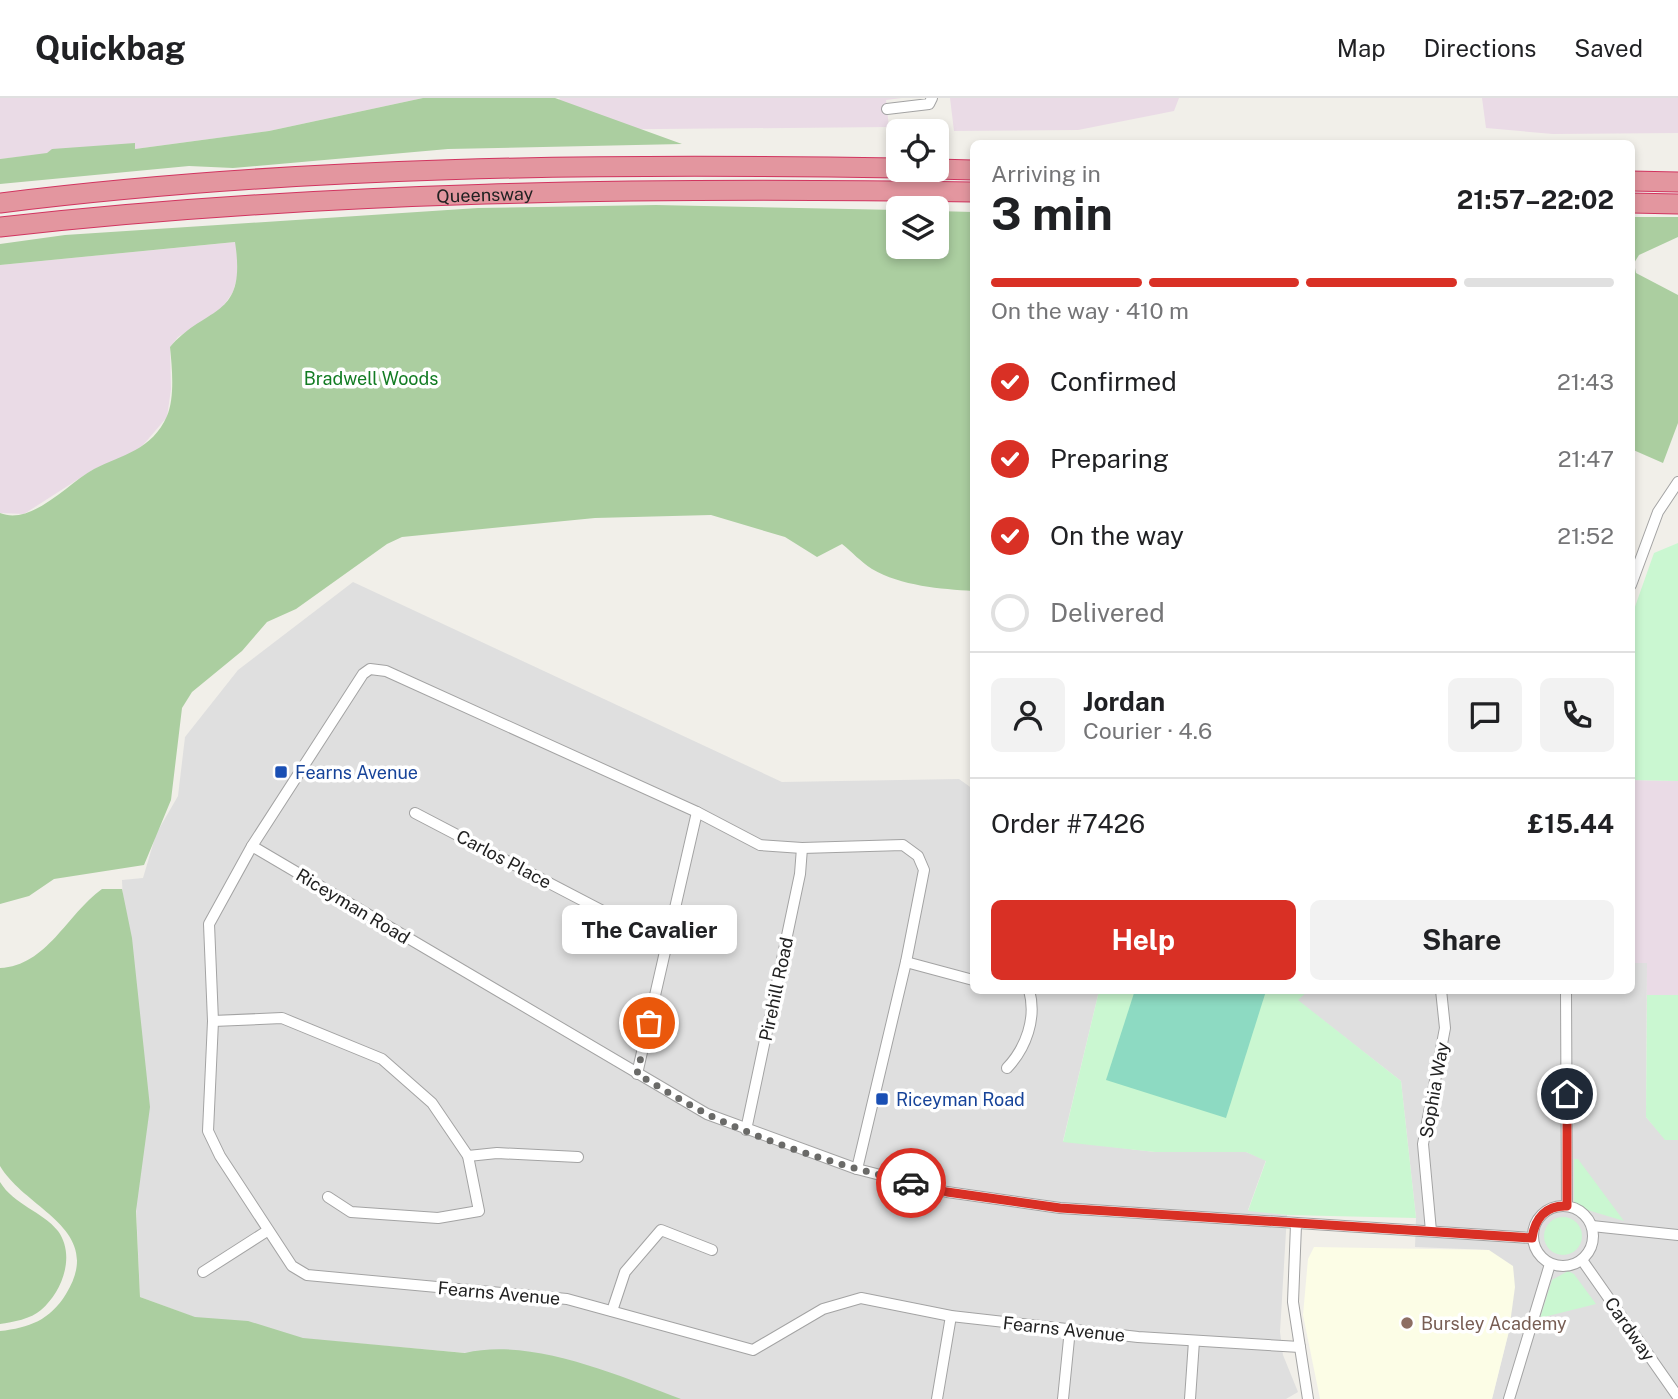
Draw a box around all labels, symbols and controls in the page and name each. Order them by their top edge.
text: Quickbag [35,29,186,67]
text: Map [1337,34,1386,62]
text: Directions [1424,34,1536,62]
text: Saved [1574,34,1643,62]
map controls [886,119,949,259]
button: locate [886,119,949,182]
text: Arriving in [991,160,1101,187]
street label: Queensway [436,182,534,206]
text: 21:57–22:02 [1457,184,1614,215]
text: 3 min [991,186,1113,240]
button: layers [886,196,949,259]
text: On the way · 410 m [991,297,1189,324]
icon: check [991,363,1029,401]
text: Confirmed [1050,366,1177,397]
park label: Bradwell Woods [304,368,438,389]
text: 21:43 [1557,368,1614,395]
icon: check [991,440,1029,478]
text: Preparing [1050,443,1169,474]
text: 21:47 [1558,445,1614,472]
icon: check [991,517,1029,555]
text: On the way [1050,520,1184,551]
text: 21:52 [1557,522,1614,549]
text: Delivered [1050,597,1165,628]
button: person [991,678,1065,752]
button: chat [1448,678,1522,752]
button: phone [1540,678,1614,752]
text: Jordan [1083,686,1165,717]
text: Courier · 4.6 [1083,717,1212,744]
place label: Fearns Avenue [295,762,418,783]
marker: Fearns Avenue [273,764,289,780]
text: Order #7426 [991,808,1145,839]
text: £15.44 [1527,808,1614,839]
street label: Carlos Place [453,825,555,893]
street label: Riceyman Road [292,864,414,948]
button: Help [991,900,1296,980]
button: Share [1310,900,1614,980]
callout: The Cavalier [562,904,736,953]
text: The Cavalier [582,916,717,943]
street label: Pirehill Road [755,935,797,1043]
pin [619,993,679,1053]
icon: bag [630,1004,668,1042]
street label: Sophia Way [1415,1040,1453,1140]
pin [1537,1064,1597,1124]
icon: home [1548,1075,1586,1113]
place label: Riceyman Road [896,1089,1025,1110]
marker: Riceyman Road [874,1091,890,1107]
courier [876,1148,946,1218]
icon: car [892,1164,930,1202]
street label: Fearns Avenue [437,1277,561,1309]
street label: Cardway [1600,1293,1660,1365]
street label: Fearns Avenue [1002,1312,1126,1346]
place label: Bursley Academy [1421,1313,1567,1334]
marker: Bursley Academy [1399,1315,1415,1331]

